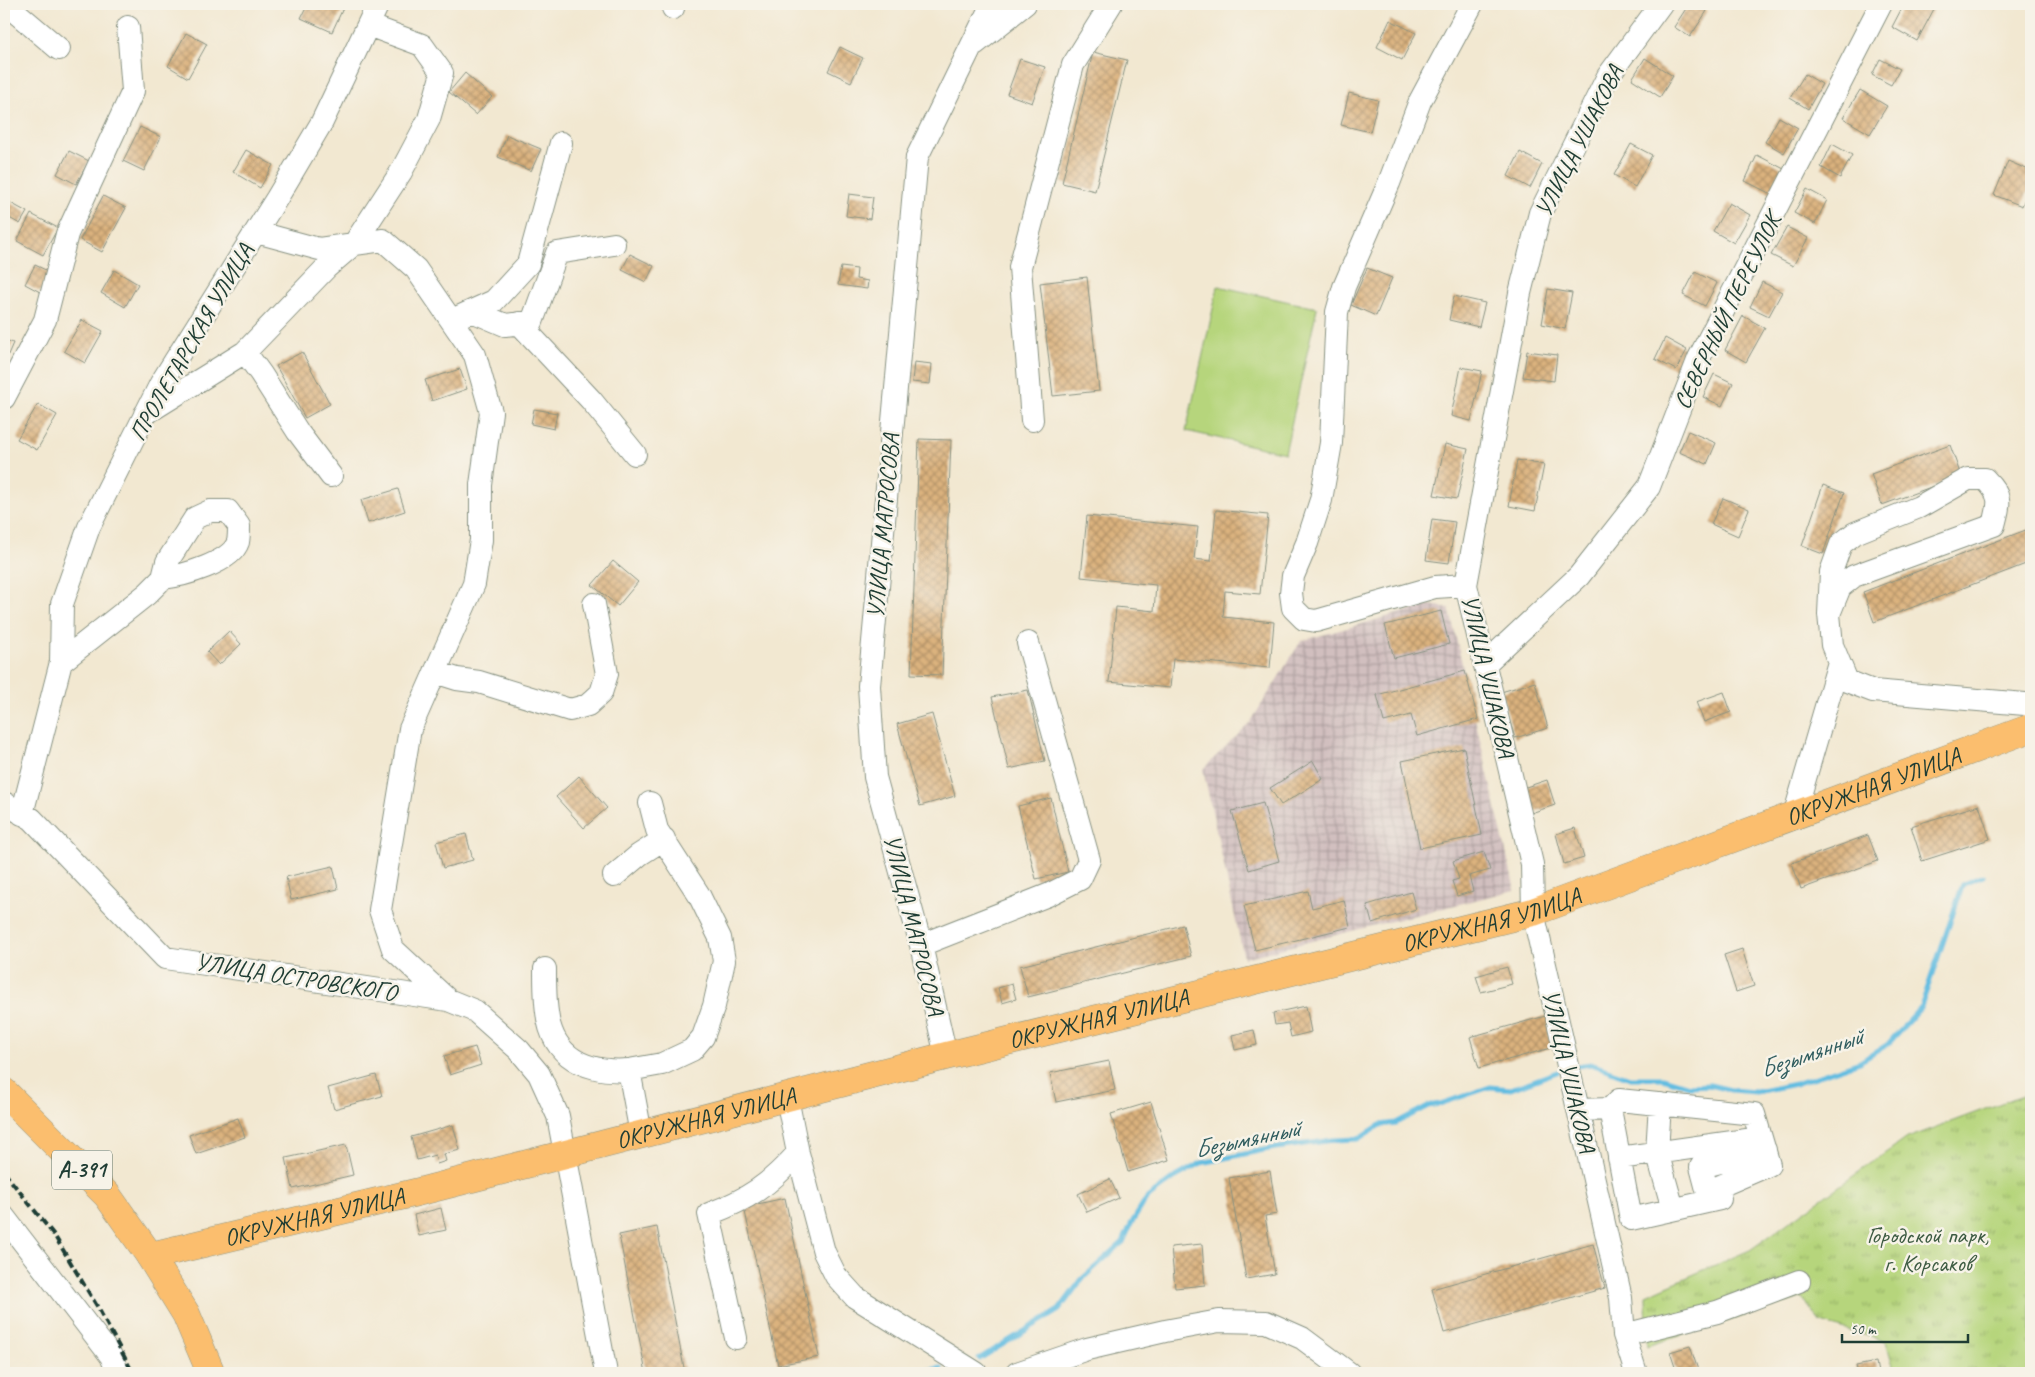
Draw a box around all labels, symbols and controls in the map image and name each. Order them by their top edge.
street label: УЛИЦА УШАКОВА [1528,59,1630,222]
street label: СЕВЕРНЫЙ ПЕРЕУЛОК [1667,204,1790,414]
street label: ПРОЛЕТАРСКАЯ УЛИЦА [122,237,260,446]
street label: УЛИЦА МАТРОСОВА [860,431,906,620]
street label: УЛИЦА УШАКОВА [1455,592,1522,761]
street label: ОКРУЖНАЯ УЛИЦА [1782,740,1965,832]
street label: УЛИЦА МАТРОСОВА [877,831,951,1019]
street label: ОКРУЖНАЯ УЛИЦА [1399,880,1586,959]
street label: УЛИЦА ОСТРОВСКОГО [193,946,402,1008]
street label: ОКРУЖНАЯ УЛИЦА [1005,982,1192,1055]
street label: УЛИЦА УШАКОВА [1536,987,1603,1156]
water label: Безымянный [1755,1019,1871,1086]
street label: ОКРУЖНАЯ УЛИЦА [613,1080,799,1155]
water label: Безымянный [1191,1111,1307,1166]
road number: А-391 [52,1150,112,1190]
street label: ОКРУЖНАЯ УЛИЦА [221,1181,408,1253]
park label: Городской парк, г. Корсаков [1867,1220,1989,1278]
scale bar [1842,1312,1969,1344]
text: 50 m [1850,1320,1877,1339]

